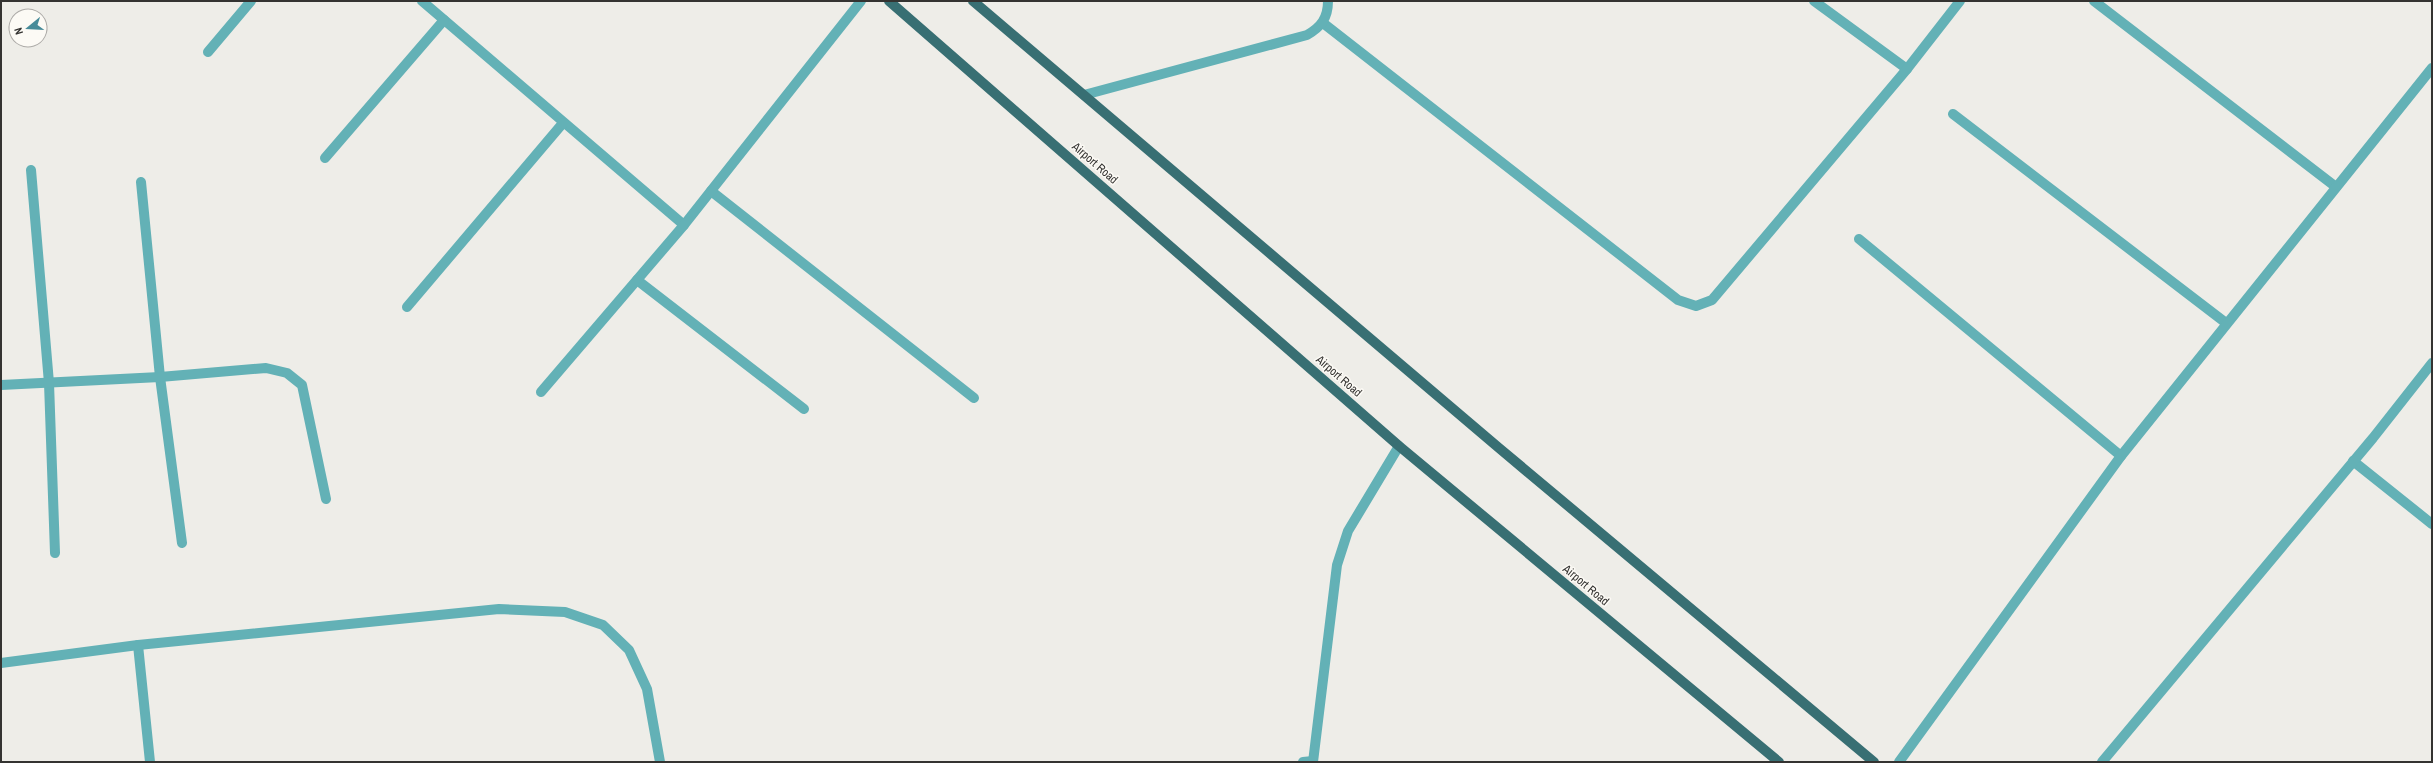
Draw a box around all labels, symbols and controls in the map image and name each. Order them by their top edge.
north arrow [8,8,48,48]
text: N [11,26,26,36]
street label: Airport Road [1068,138,1121,187]
street label: Airport Road [1312,351,1365,400]
street label: Airport Road [1559,560,1613,609]

